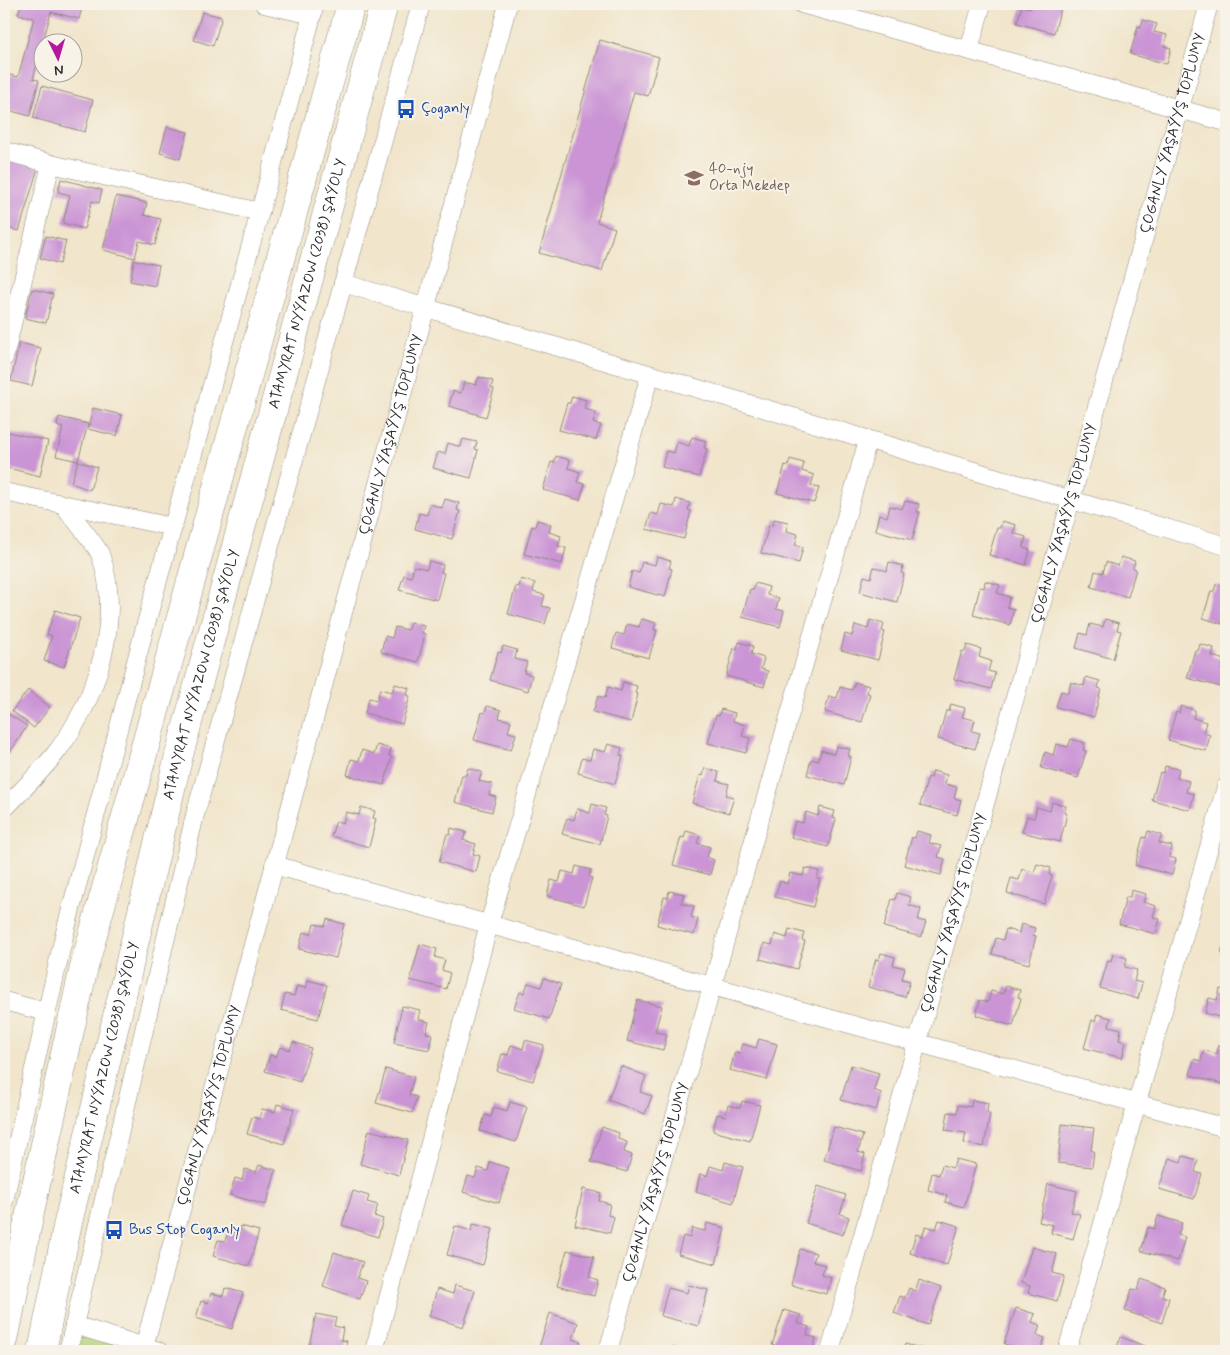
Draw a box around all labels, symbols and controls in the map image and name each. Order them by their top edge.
street label: ÇOGANLY ÝAŞAÝYŞ TOPLUMY [1136,31,1210,236]
north arrow [32,32,82,82]
text: N [54,61,64,79]
bus stop icon: Çoganly [395,98,417,120]
place label: Çoganly [421,99,470,119]
street label: ATAMYRAT NYÝAZOW (2038) ŞAÝOLY [264,157,351,411]
place label: 40-njy Orta Mekdep [709,159,790,196]
school or university icon: 40-njy Orta Mekdep [683,167,705,189]
street label: ÇOGANLY ÝAŞAÝYŞ TOPLUMY [354,332,428,537]
street label: ÇOGANLY ÝAŞAÝYŞ TOPLUMY [1027,421,1102,626]
street label: ATAMYRAT NYÝAZOW (2038) ŞAÝOLY [159,547,245,802]
street label: ÇOGANLY ÝAŞAÝYŞ TOPLUMY [916,811,992,1015]
street label: ATAMYRAT NYÝAZOW (2038) ŞAÝOLY [65,940,144,1196]
street label: ÇOGANLY ÝAŞAÝYŞ TOPLUMY [173,1003,246,1208]
street label: ÇOGANLY ÝAŞAÝYŞ TOPLUMY [618,1080,694,1285]
bus stop icon: Bus Stop Coganly [103,1219,125,1241]
place label: Bus Stop Coganly [129,1220,240,1240]

